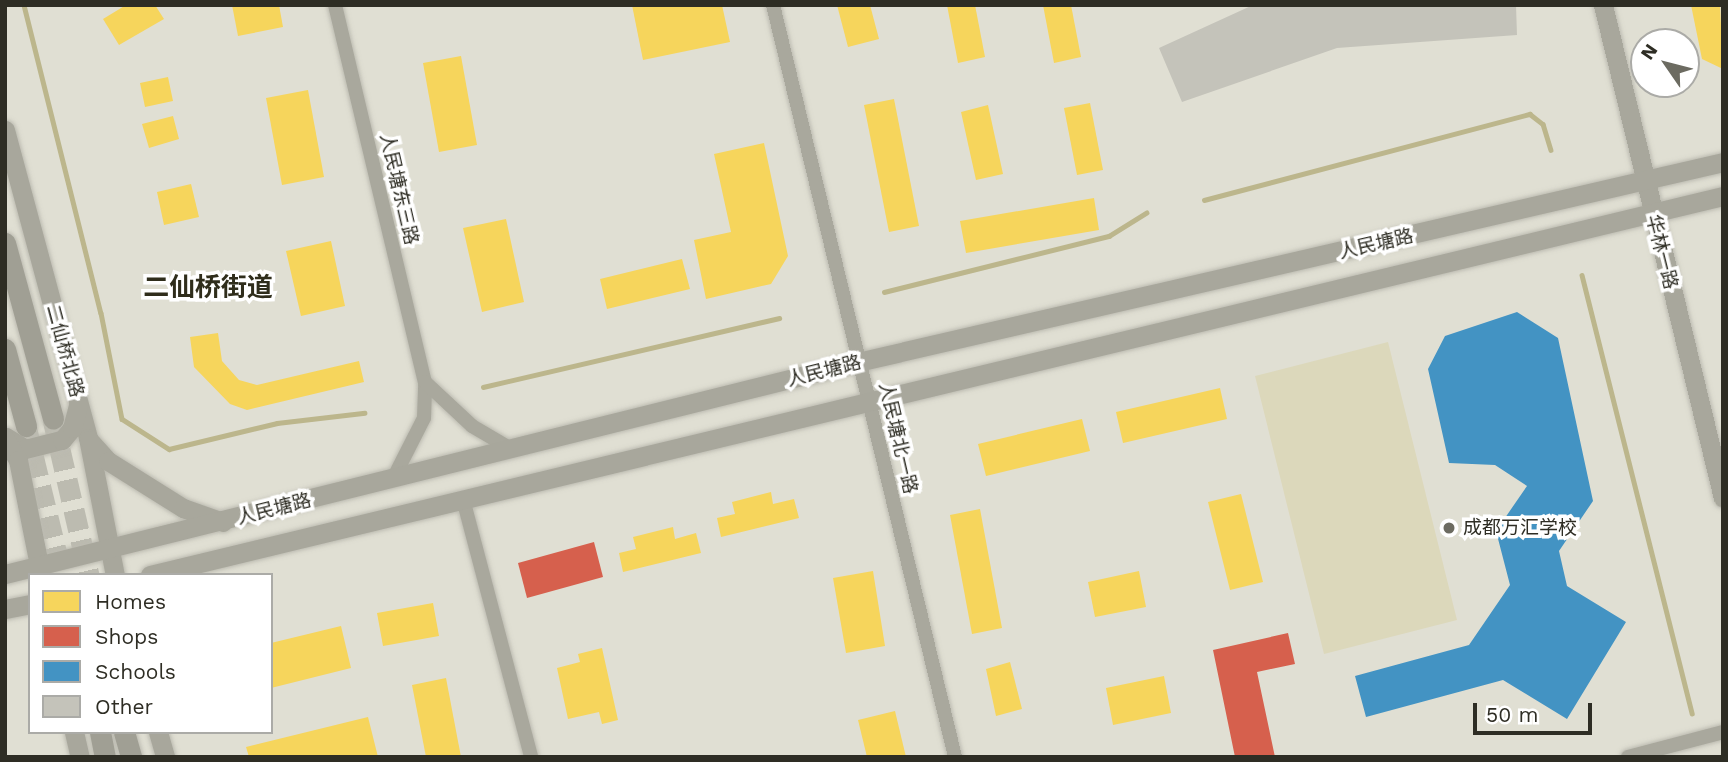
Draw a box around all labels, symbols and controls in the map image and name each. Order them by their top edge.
north arrow [1630,28,1700,98]
text: N [1636,39,1662,64]
street label: 人民塘东三路 [375,131,423,247]
street label: 华林一路 [1642,212,1682,292]
street label: 人民塘路 [1336,224,1416,264]
district label: 二仙桥街道 [143,272,273,304]
street label: 二仙桥北路 [42,302,88,400]
street label: 人民塘路 [784,351,864,391]
street label: 人民塘北一路 [874,380,922,496]
street label: 人民塘路 [234,489,314,529]
place label: 成都万汇学校 [1463,517,1577,539]
marker: 成都万汇学校 [1441,520,1457,536]
legend [28,573,273,734]
text: Homes [95,589,166,614]
text: Shops [95,624,158,649]
text: Schools [95,659,176,684]
scale bar [1476,688,1595,732]
text: Other [95,694,153,719]
text: 50 m [1486,702,1538,727]

